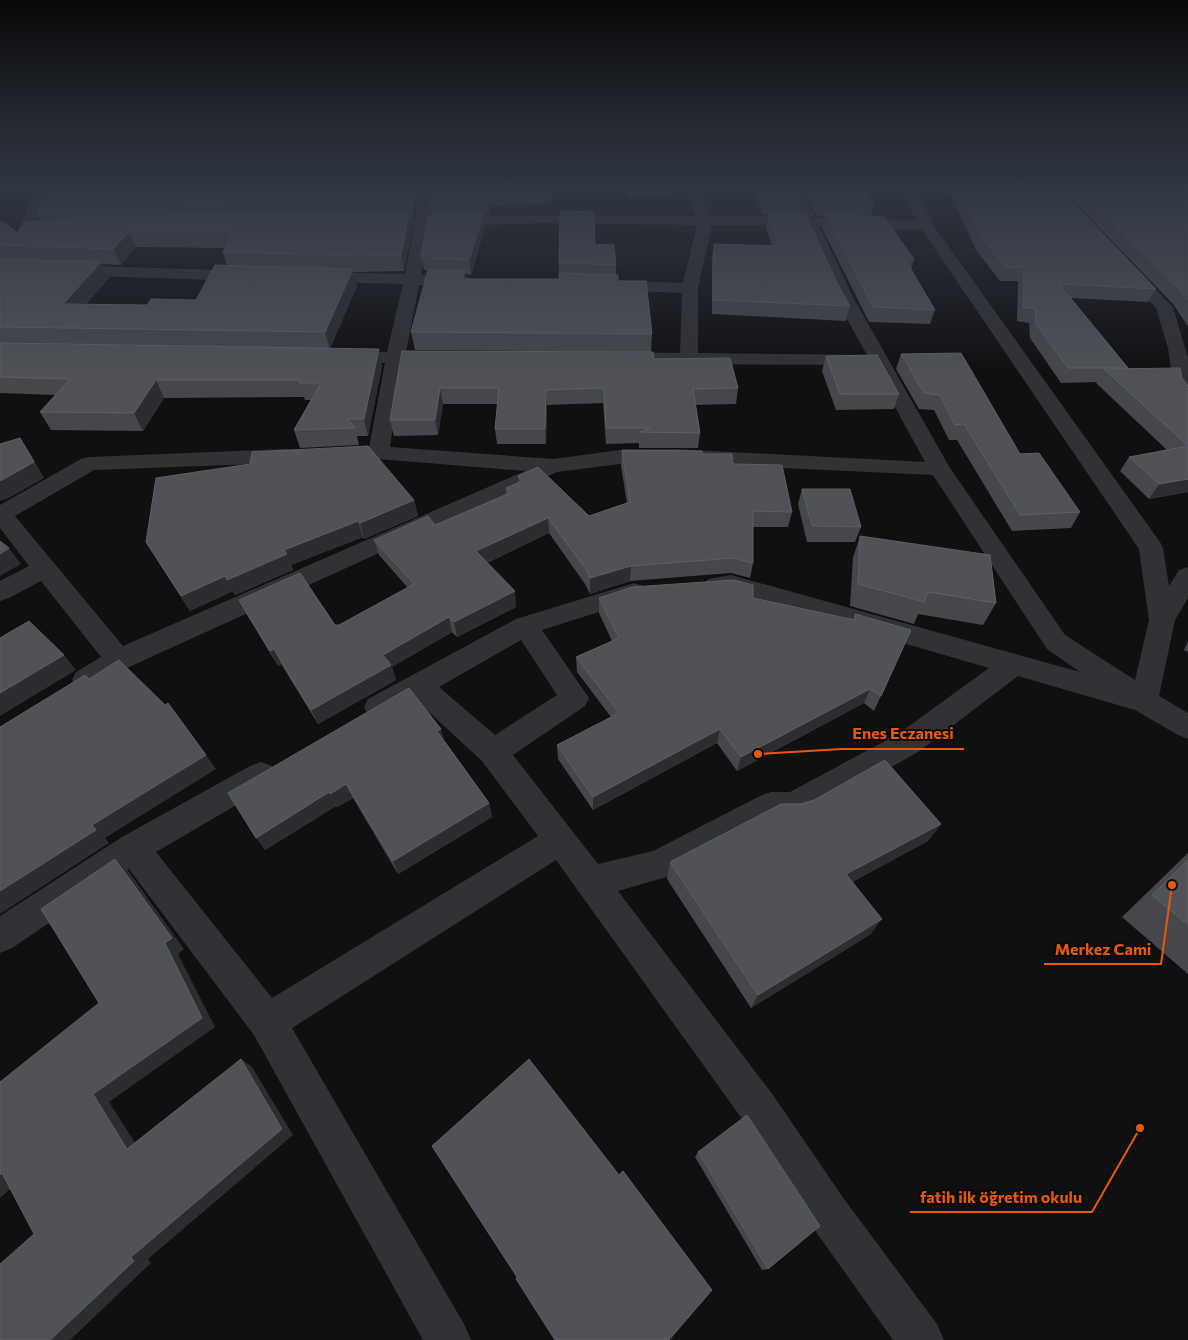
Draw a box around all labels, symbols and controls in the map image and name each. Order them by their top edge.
callout: Enes Eczanesi [842,718,964,749]
text: Enes Eczanesi [852,723,954,742]
callout: Merkez Cami [1044,933,1161,964]
text: Merkez Cami [1055,939,1151,958]
callout: fatih ilk öğretim okulu [910,1181,1092,1212]
text: fatih ilk öğretim okulu [920,1187,1082,1206]

